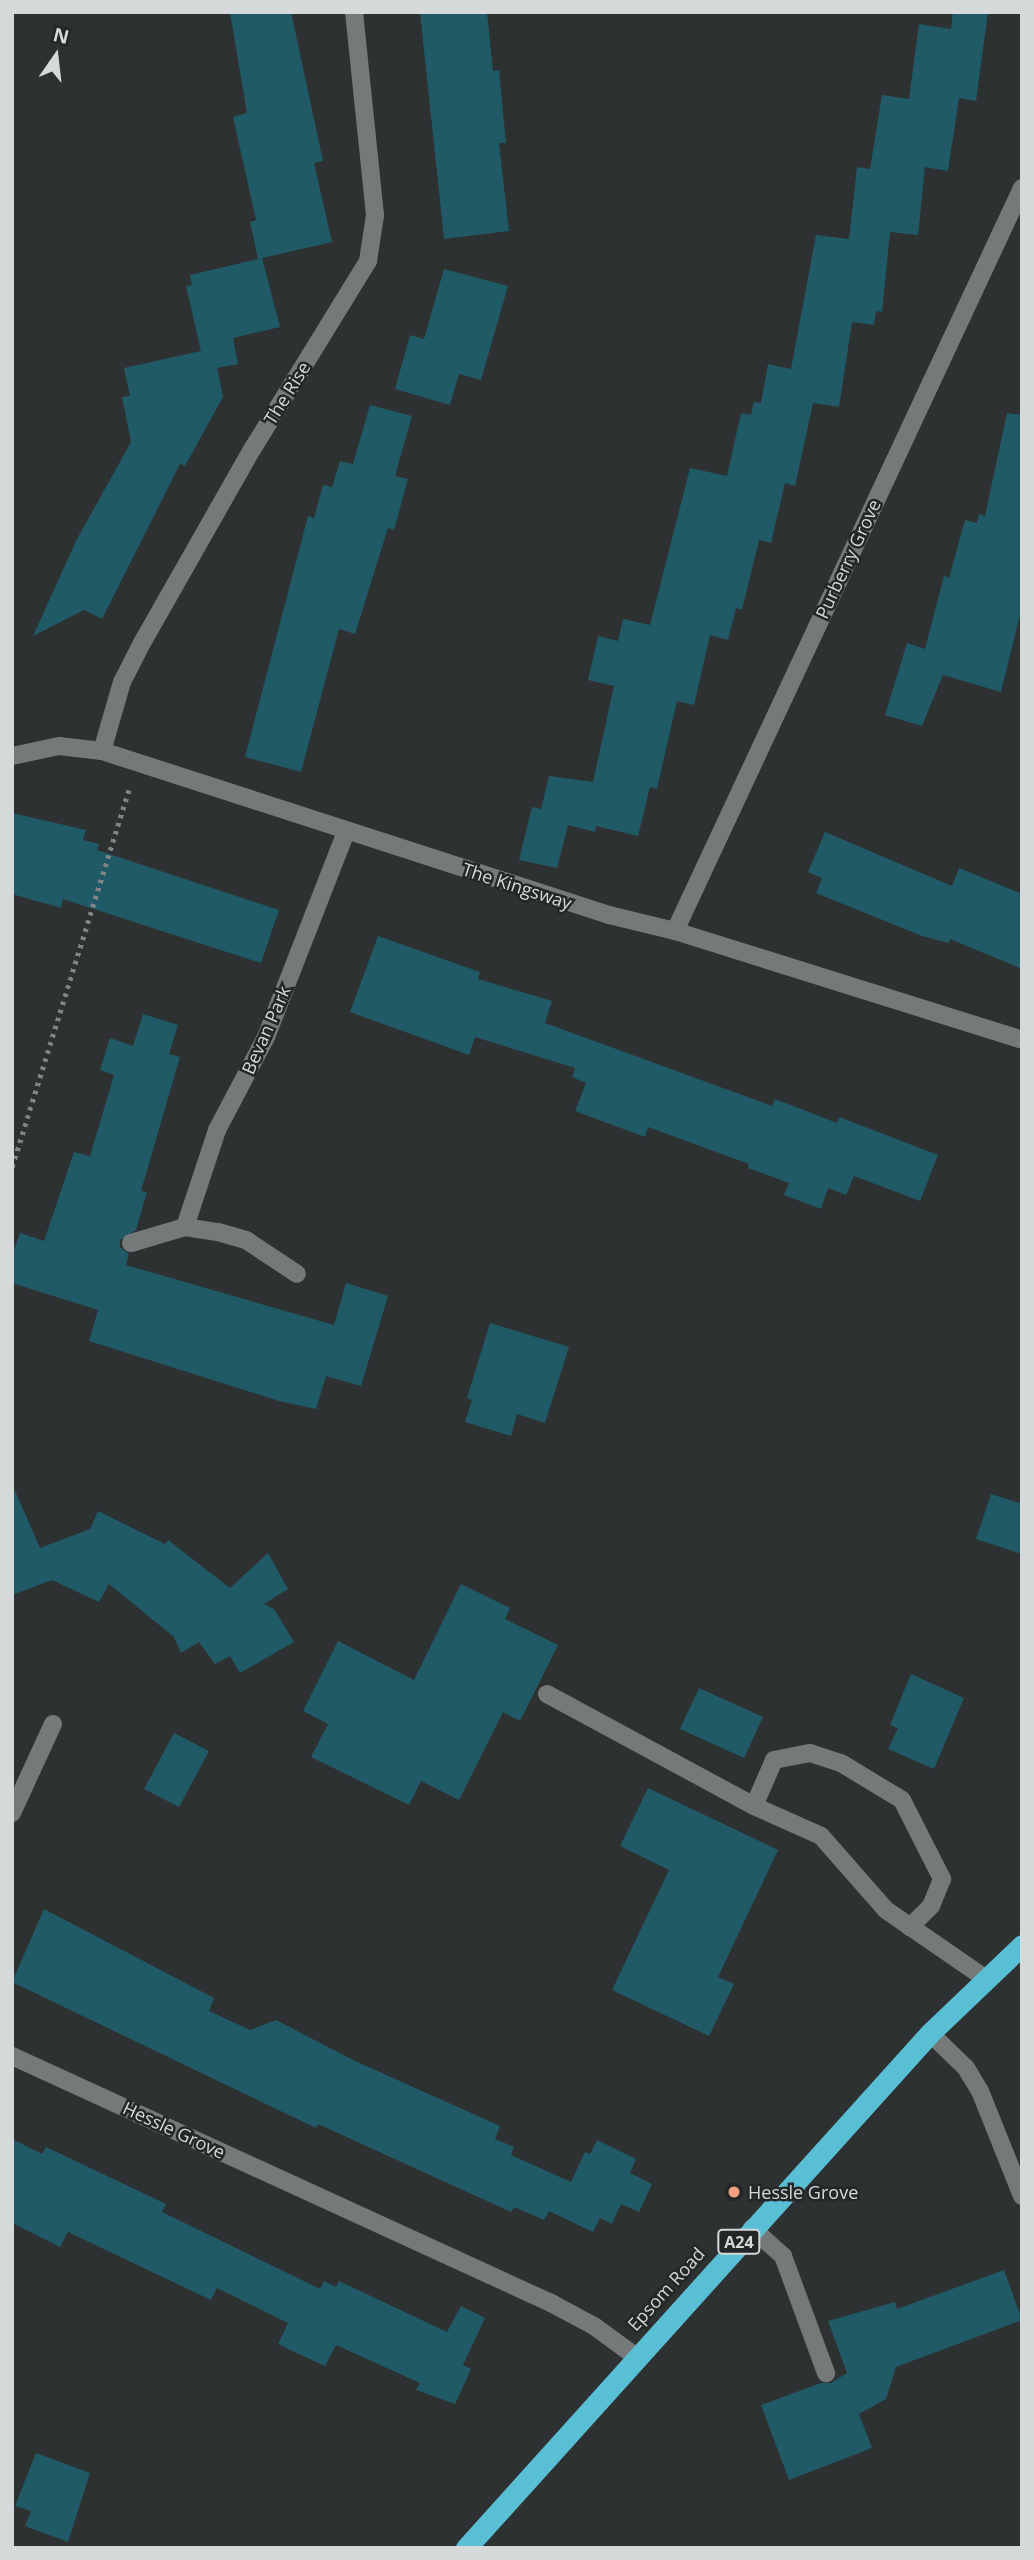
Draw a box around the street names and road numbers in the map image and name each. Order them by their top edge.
street label: The Rise [259,358,315,428]
street label: Purberry Grove [811,496,885,622]
street label: The Kingsway [460,858,574,914]
street label: Bevan Park [237,983,295,1077]
street label: Hessle Grove [119,2097,229,2163]
road number: A24 [716,2230,762,2254]
street label: Epsom Road [623,2243,709,2335]

